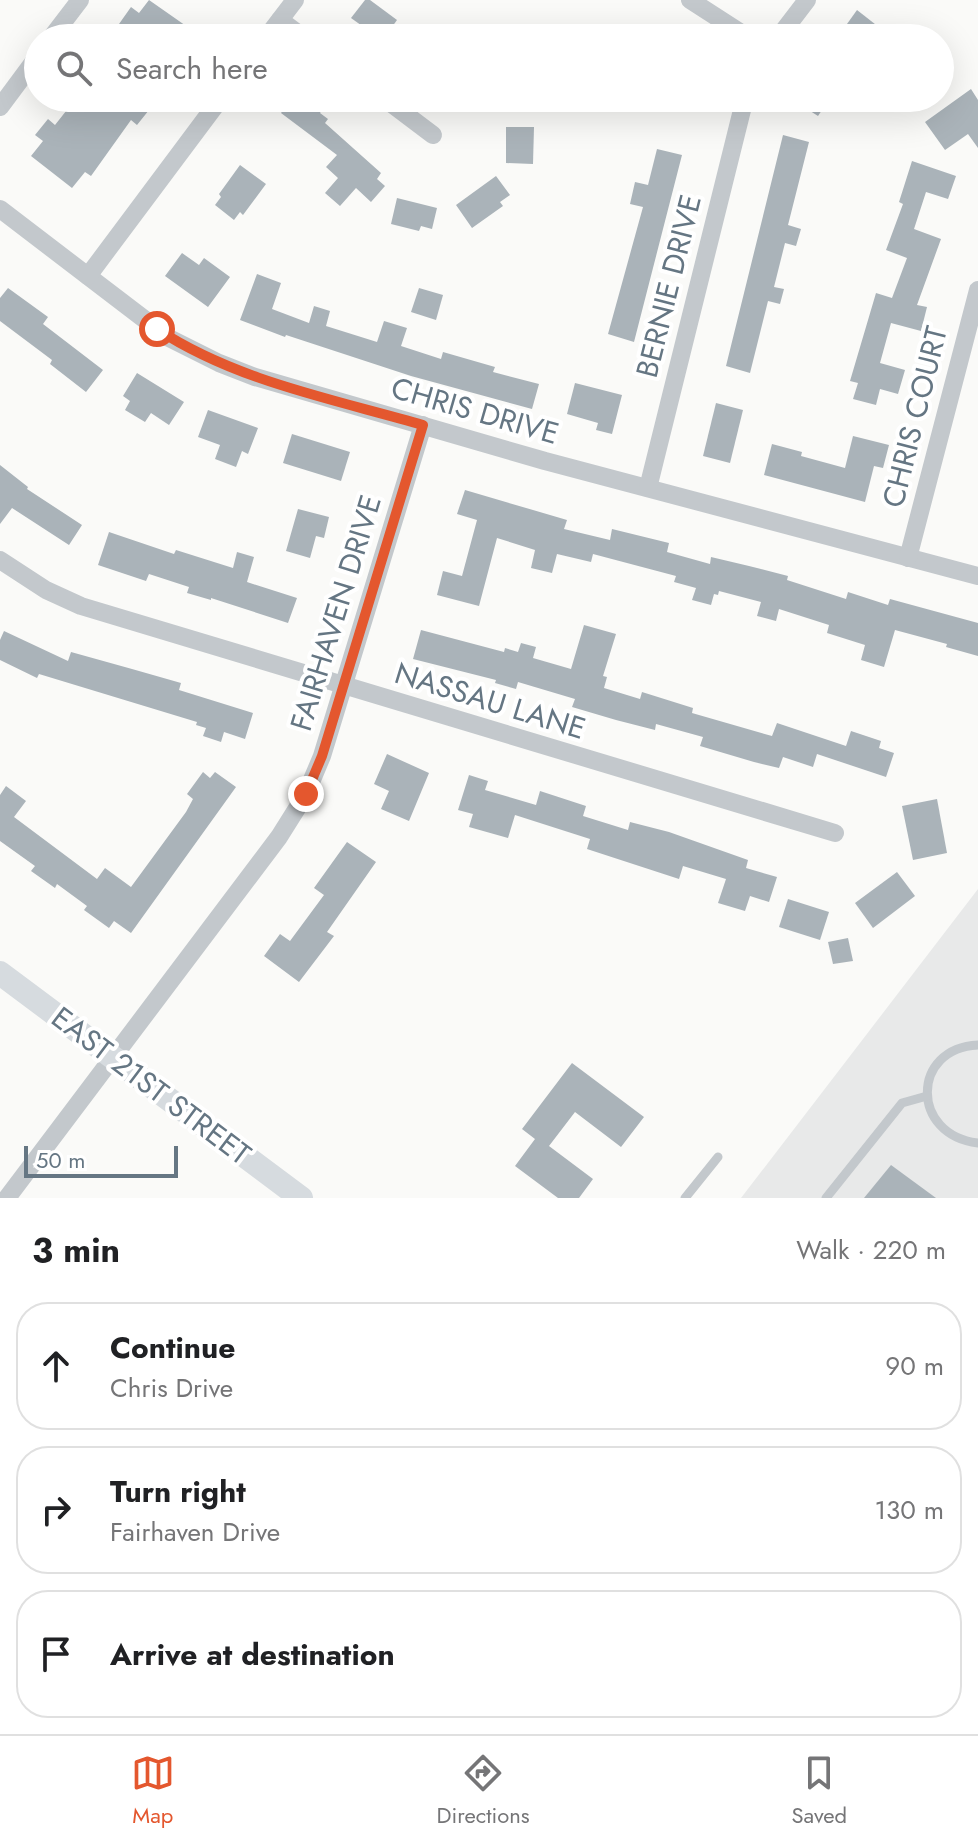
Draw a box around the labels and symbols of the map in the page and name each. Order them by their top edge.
street label: BERNIE DRIVE [625,190,712,382]
route start [139,311,175,347]
street label: CHRIS COURT [871,322,958,512]
street label: CHRIS DRIVE [386,366,564,455]
street label: FAIRHAVEN DRIVE [279,490,392,736]
street label: NASSAU LANE [389,651,591,750]
route end [288,776,324,812]
street label: EAST 21ST STREET [43,996,260,1175]
scale bar [24,1142,178,1178]

